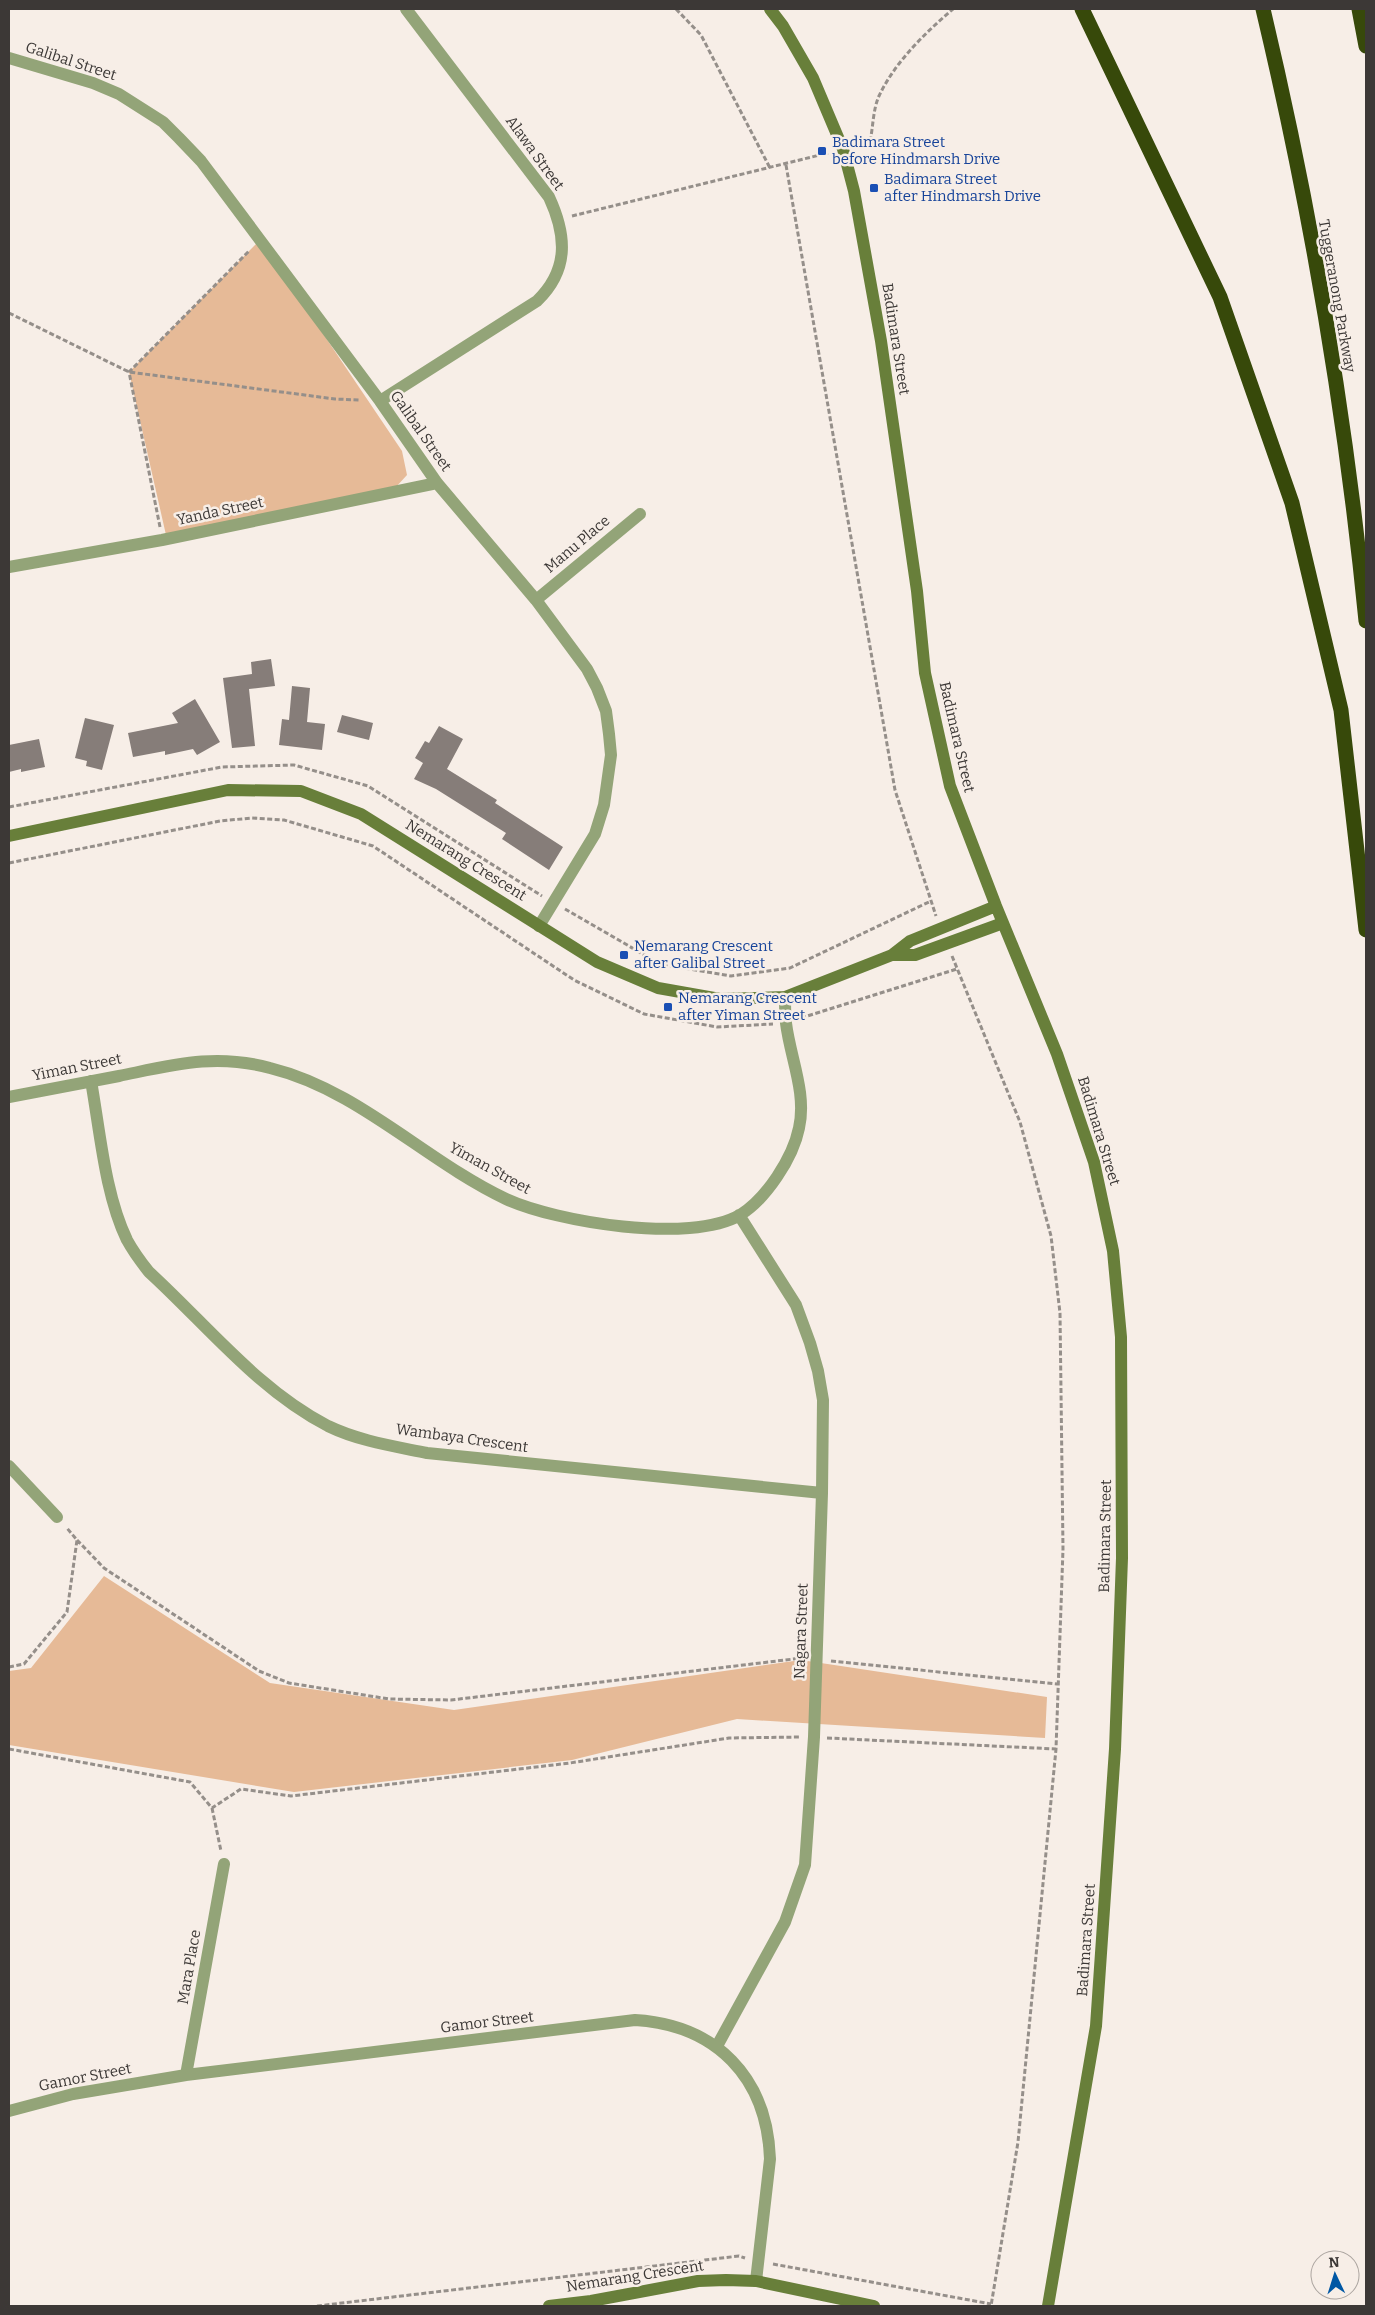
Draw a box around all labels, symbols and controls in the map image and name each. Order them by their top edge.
street label: Galibal Street [23,38,119,84]
street label: Alawa Street [502,112,568,194]
place label: Badimara Street before Hindmarsh Drive [832,133,1000,168]
marker: Badimara Street before Hindmarsh Drive [816,145,828,157]
place label: Badimara Street after Hindmarsh Drive [884,170,1041,205]
marker: Badimara Street after Hindmarsh Drive [868,182,880,194]
street label: Tuggeranong Parkway [1315,218,1359,374]
street label: Badimara Street [878,282,914,397]
street label: Galibal Street [387,387,456,475]
street label: Yanda Street [175,493,266,529]
street label: Manu Place [541,511,613,577]
street label: Badimara Street [936,680,979,795]
street label: Nemarang Crescent [402,816,530,905]
place label: Nemarang Crescent after Galibal Street [634,937,774,972]
marker: Nemarang Crescent after Galibal Street [618,949,630,961]
place label: Nemarang Crescent after Yiman Street [678,989,818,1024]
marker: Nemarang Crescent after Yiman Street [662,1001,674,1013]
street label: Yiman Street [31,1049,124,1084]
street label: Badimara Street [1074,1074,1124,1188]
street label: Yiman Street [446,1138,534,1198]
street label: Wambaya Crescent [395,1420,530,1456]
street label: Badimara Street [1095,1479,1115,1593]
street label: Nagara Street [790,1582,812,1679]
street label: Badimara Street [1073,1882,1099,1997]
street label: Mara Place [174,1928,204,2006]
street label: Gamor Street [439,2007,535,2037]
street label: Gamor Street [37,2059,133,2095]
north arrow [1310,2250,1360,2300]
text: N [1328,2254,1340,2271]
street label: Nemarang Crescent [565,2256,706,2296]

